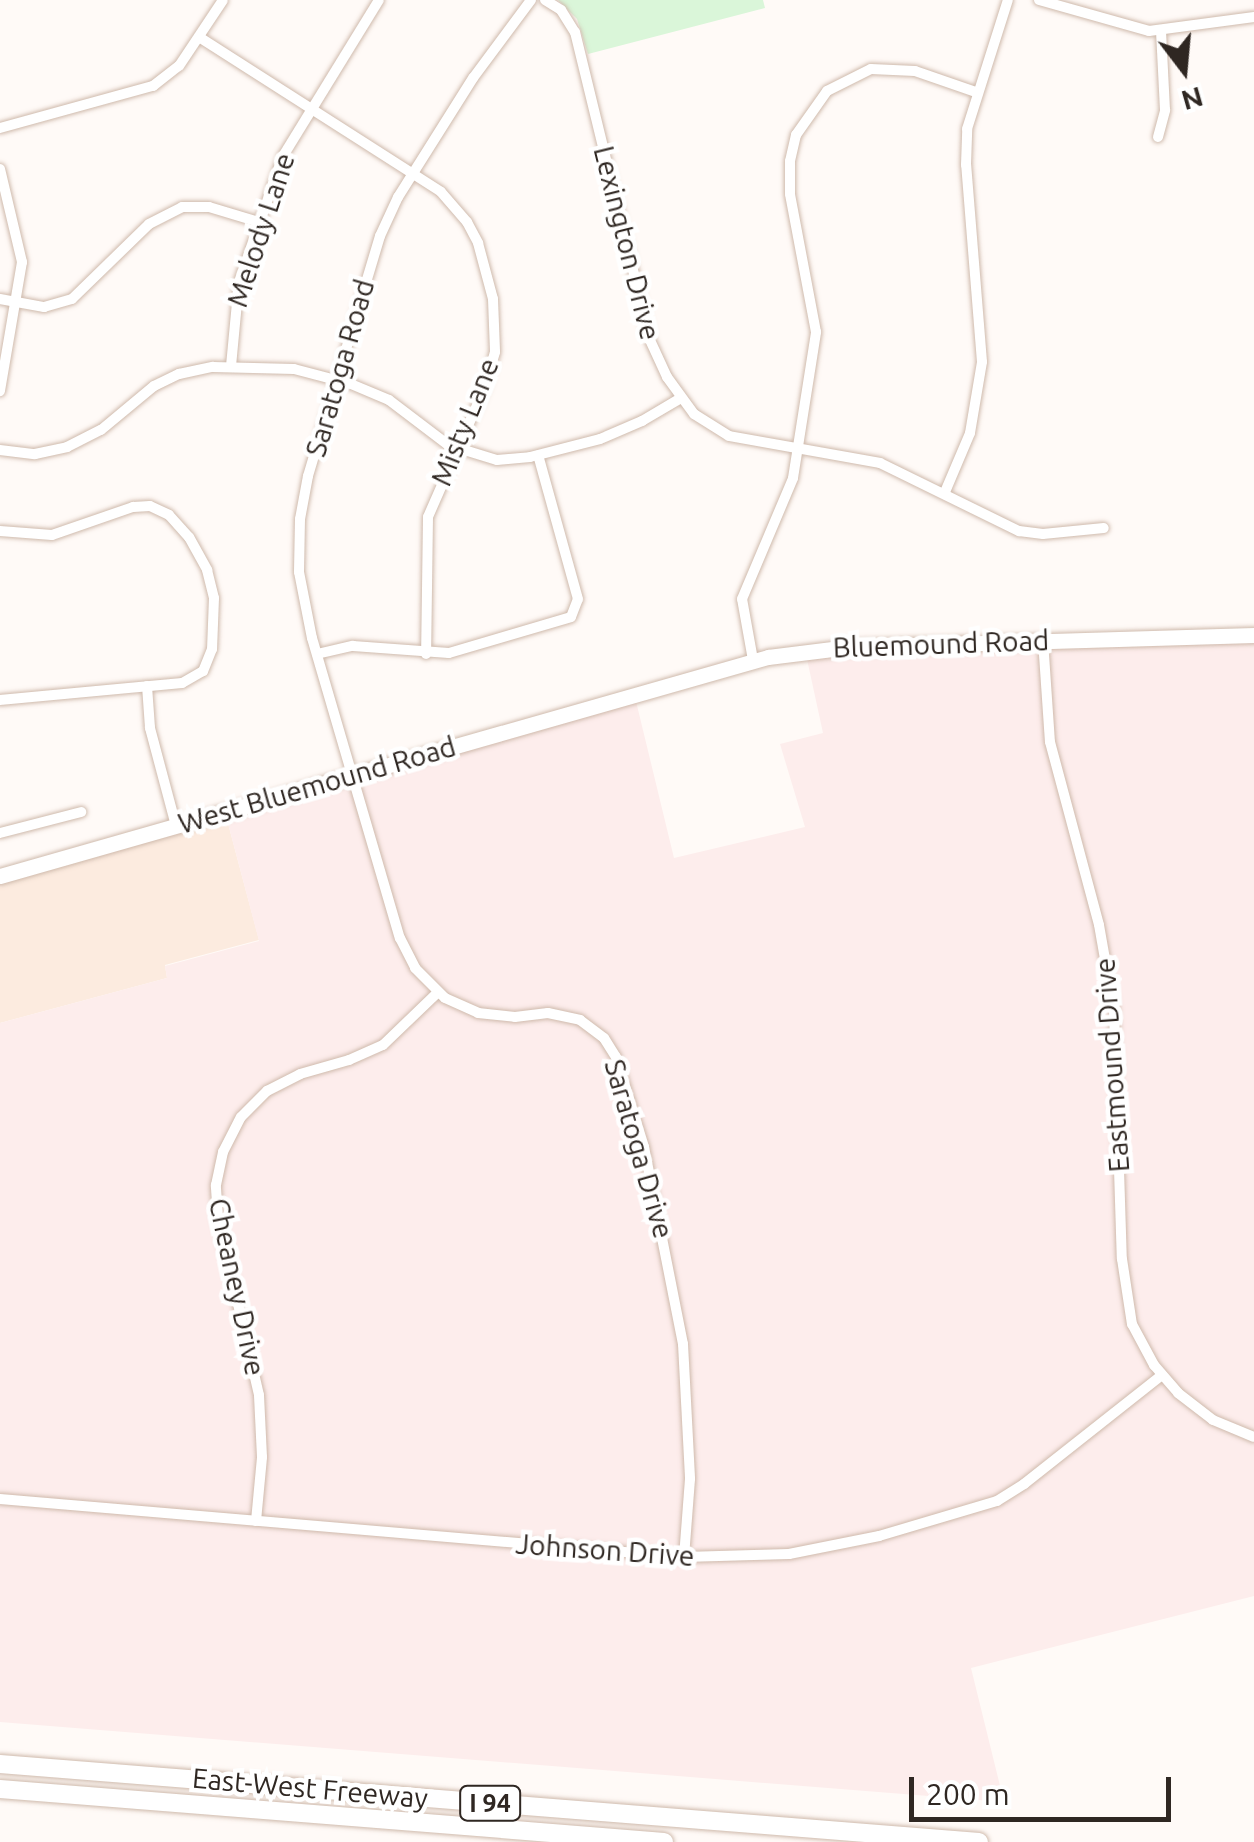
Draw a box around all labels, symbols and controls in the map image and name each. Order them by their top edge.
north arrow [1134,20,1234,120]
text: N [1178,82,1207,117]
street label: Lexington Drive [587,143,667,343]
street label: Melody Lane [220,149,302,311]
street label: Saratoga Road [299,275,381,461]
street label: Misty Lane [424,353,506,491]
street label: Bluemound Road [832,623,1050,665]
street label: West Bluemound Road [174,729,460,841]
street label: Eastmound Drive [1088,957,1136,1173]
street label: Saratoga Drive [597,1056,681,1242]
street label: Cheaney Drive [202,1195,272,1379]
street label: Johnson Drive [514,1527,696,1573]
scale bar [914,1757,1176,1819]
street label: East-West Freeway [191,1761,429,1815]
text: 200 m [926,1777,1010,1811]
road number: I 94 [458,1783,522,1823]

